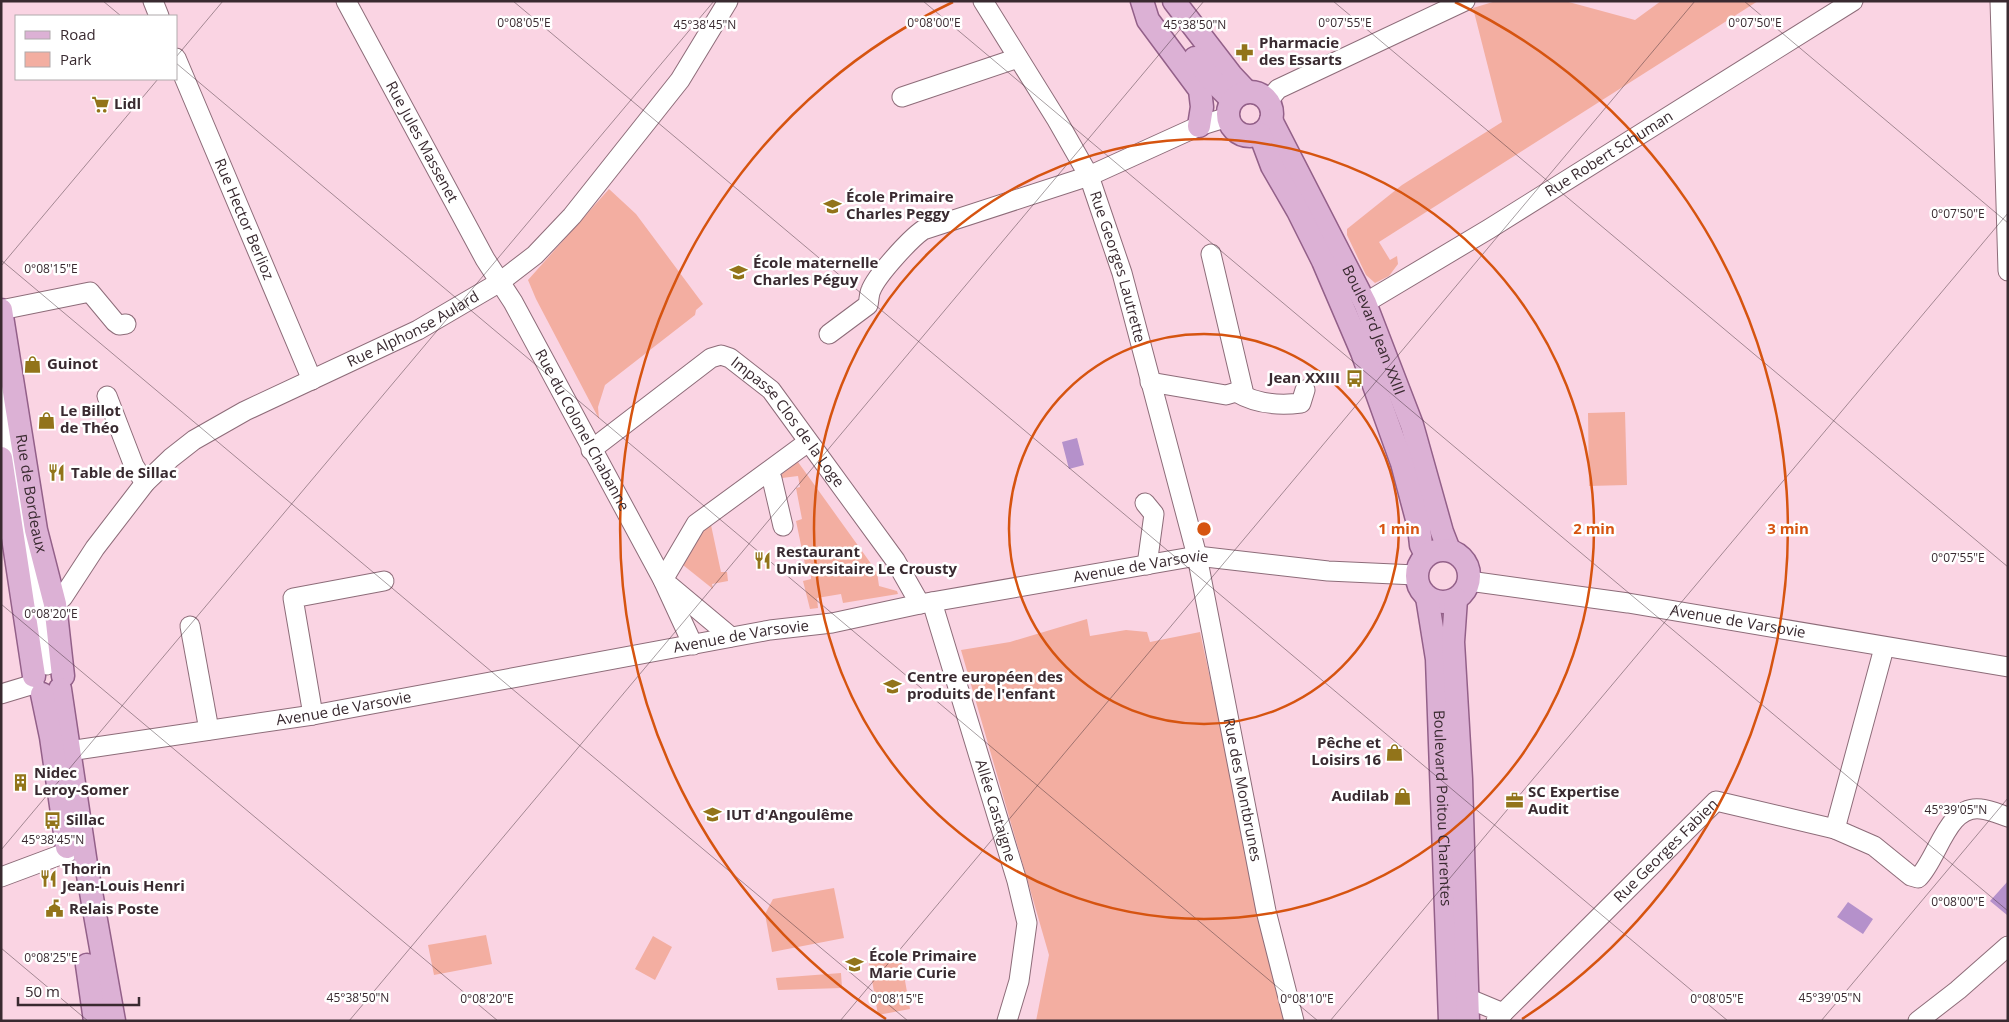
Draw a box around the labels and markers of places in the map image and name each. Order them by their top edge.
place label: Pharmacie des Essarts [1259,32,1342,69]
pharmacy icon: Pharmacie des Essarts [1235,42,1255,62]
place label: Lidl [114,93,141,113]
supermarket icon: Lidl [90,94,110,114]
place label: École Primaire Charles Peggy [846,186,954,223]
school or university icon: École Primaire Charles Peggy [822,196,842,216]
place label: École maternelle Charles Péguy [753,252,879,289]
school or university icon: École maternelle Charles Péguy [729,262,749,282]
place label: Guinot [47,353,98,373]
shop icon: Guinot [23,354,43,374]
place label: Jean XXIII [1266,367,1340,387]
bus stop icon: Jean XXIII [1344,368,1364,388]
place label: Le Billot de Théo [60,400,121,437]
shop icon: Le Billot de Théo [36,410,56,430]
place label: Table de Sillac [71,462,177,482]
restaurant icon: Table de Sillac [47,463,67,483]
centre of rings [1195,520,1213,538]
place label: Restaurant Universitaire Le Crousty [776,541,957,578]
restaurant icon: Restaurant Universitaire Le Crousty [752,551,772,571]
place label: Centre européen des produits de l'enfant [907,666,1063,703]
school or university icon: Centre européen des produits de l'enfant [883,676,903,696]
place label: Pêche et Loisirs 16 [1311,732,1381,769]
shop icon: Pêche et Loisirs 16 [1385,742,1405,762]
place label: Nidec Leroy-Somer [34,762,129,799]
building icon: Nidec Leroy-Somer [10,772,30,792]
place label: SC Expertise Audit [1528,781,1620,818]
place label: Audilab [1332,785,1389,805]
shop icon: Audilab [1393,786,1413,806]
office icon: SC Expertise Audit [1504,791,1524,811]
place label: IUT d'Angoulême [726,804,853,824]
school or university icon: IUT d'Angoulême [702,805,722,825]
place label: Sillac [66,809,105,829]
bus stop icon: Sillac [42,810,62,830]
place label: Thorin Jean-Louis Henri [60,858,185,895]
restaurant icon: Thorin Jean-Louis Henri [38,868,58,888]
place label: Relais Poste [69,898,159,918]
public building icon: Relais Poste [45,899,65,919]
place label: École Primaire Marie Curie [869,945,977,982]
school or university icon: École Primaire Marie Curie [845,955,865,975]

